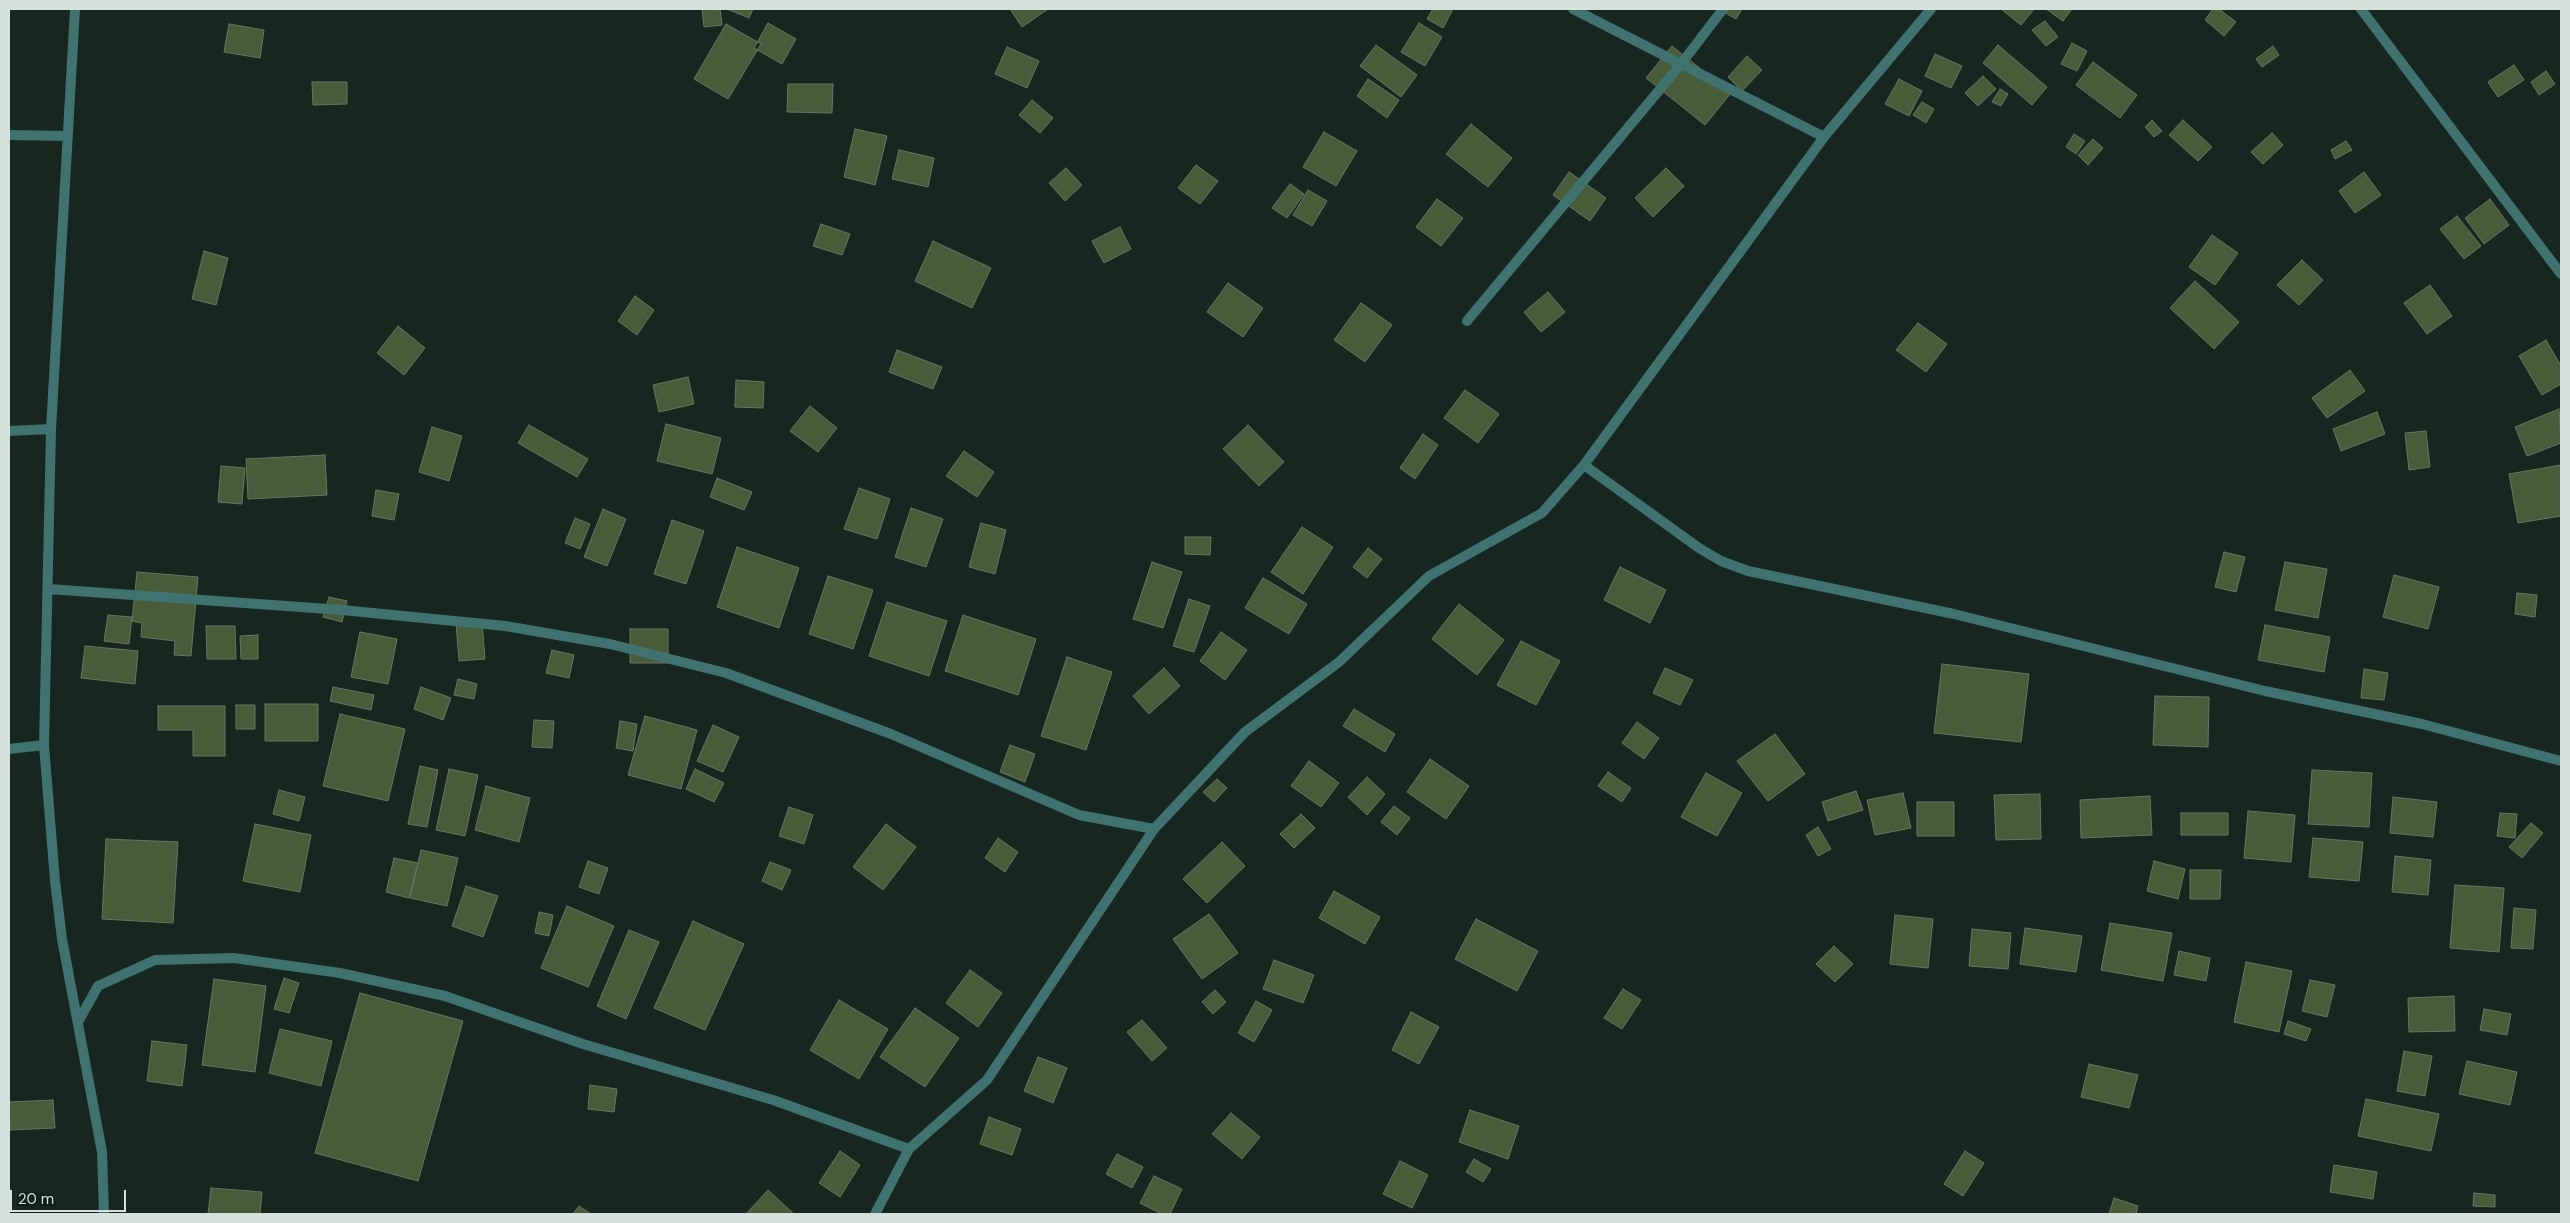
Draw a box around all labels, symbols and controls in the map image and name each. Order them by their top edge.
scale bar [12,1180,129,1212]
text: 20 m [18,1189,54,1209]

